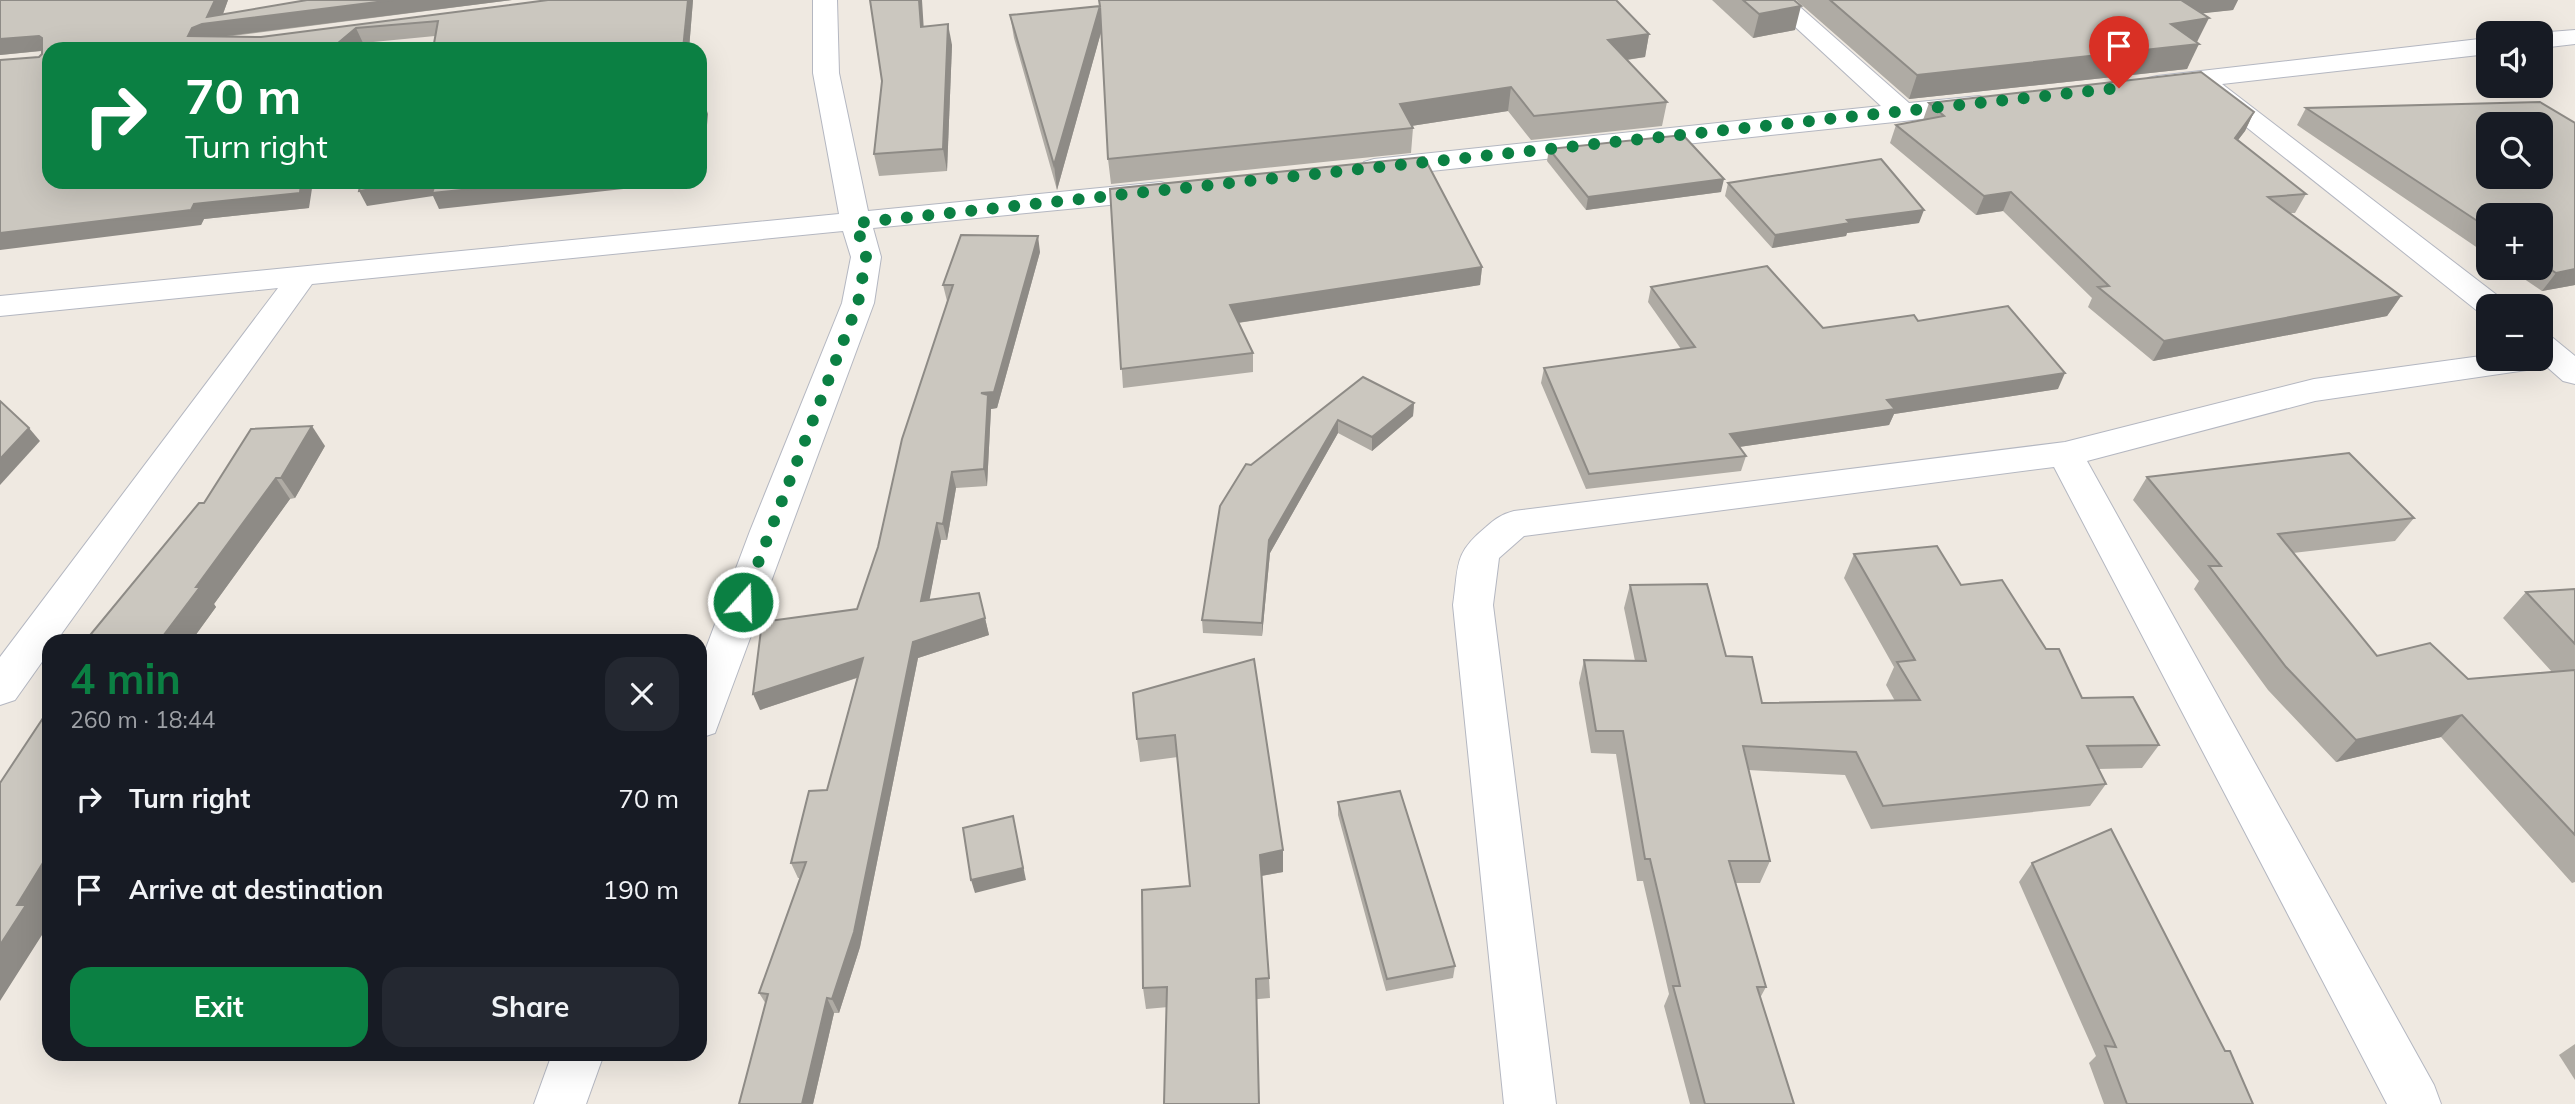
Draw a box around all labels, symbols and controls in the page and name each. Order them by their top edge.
pin [2089,16,2149,88]
map controls [2476,21,2553,371]
button: sound [2476,21,2553,98]
icon: arrive [2100,27,2138,65]
text: 70 m [185,65,301,126]
icon: right [70,70,161,161]
button: search [2476,112,2553,189]
text: Turn right [185,126,328,166]
button: + [2476,203,2553,280]
button: − [2476,294,2553,371]
position arrow [706,565,780,639]
text: 4 min [70,652,181,705]
button: close [605,657,679,731]
text: 260 m · 18:44 [70,705,215,734]
icon: right [70,780,108,818]
text: Turn right [129,782,250,815]
text: 70 m [618,782,679,815]
icon: arrive [70,871,108,909]
text: Arrive at destination [129,873,384,906]
text: 190 m [603,873,679,906]
button: Exit [70,967,368,1047]
button: Share [382,967,679,1047]

